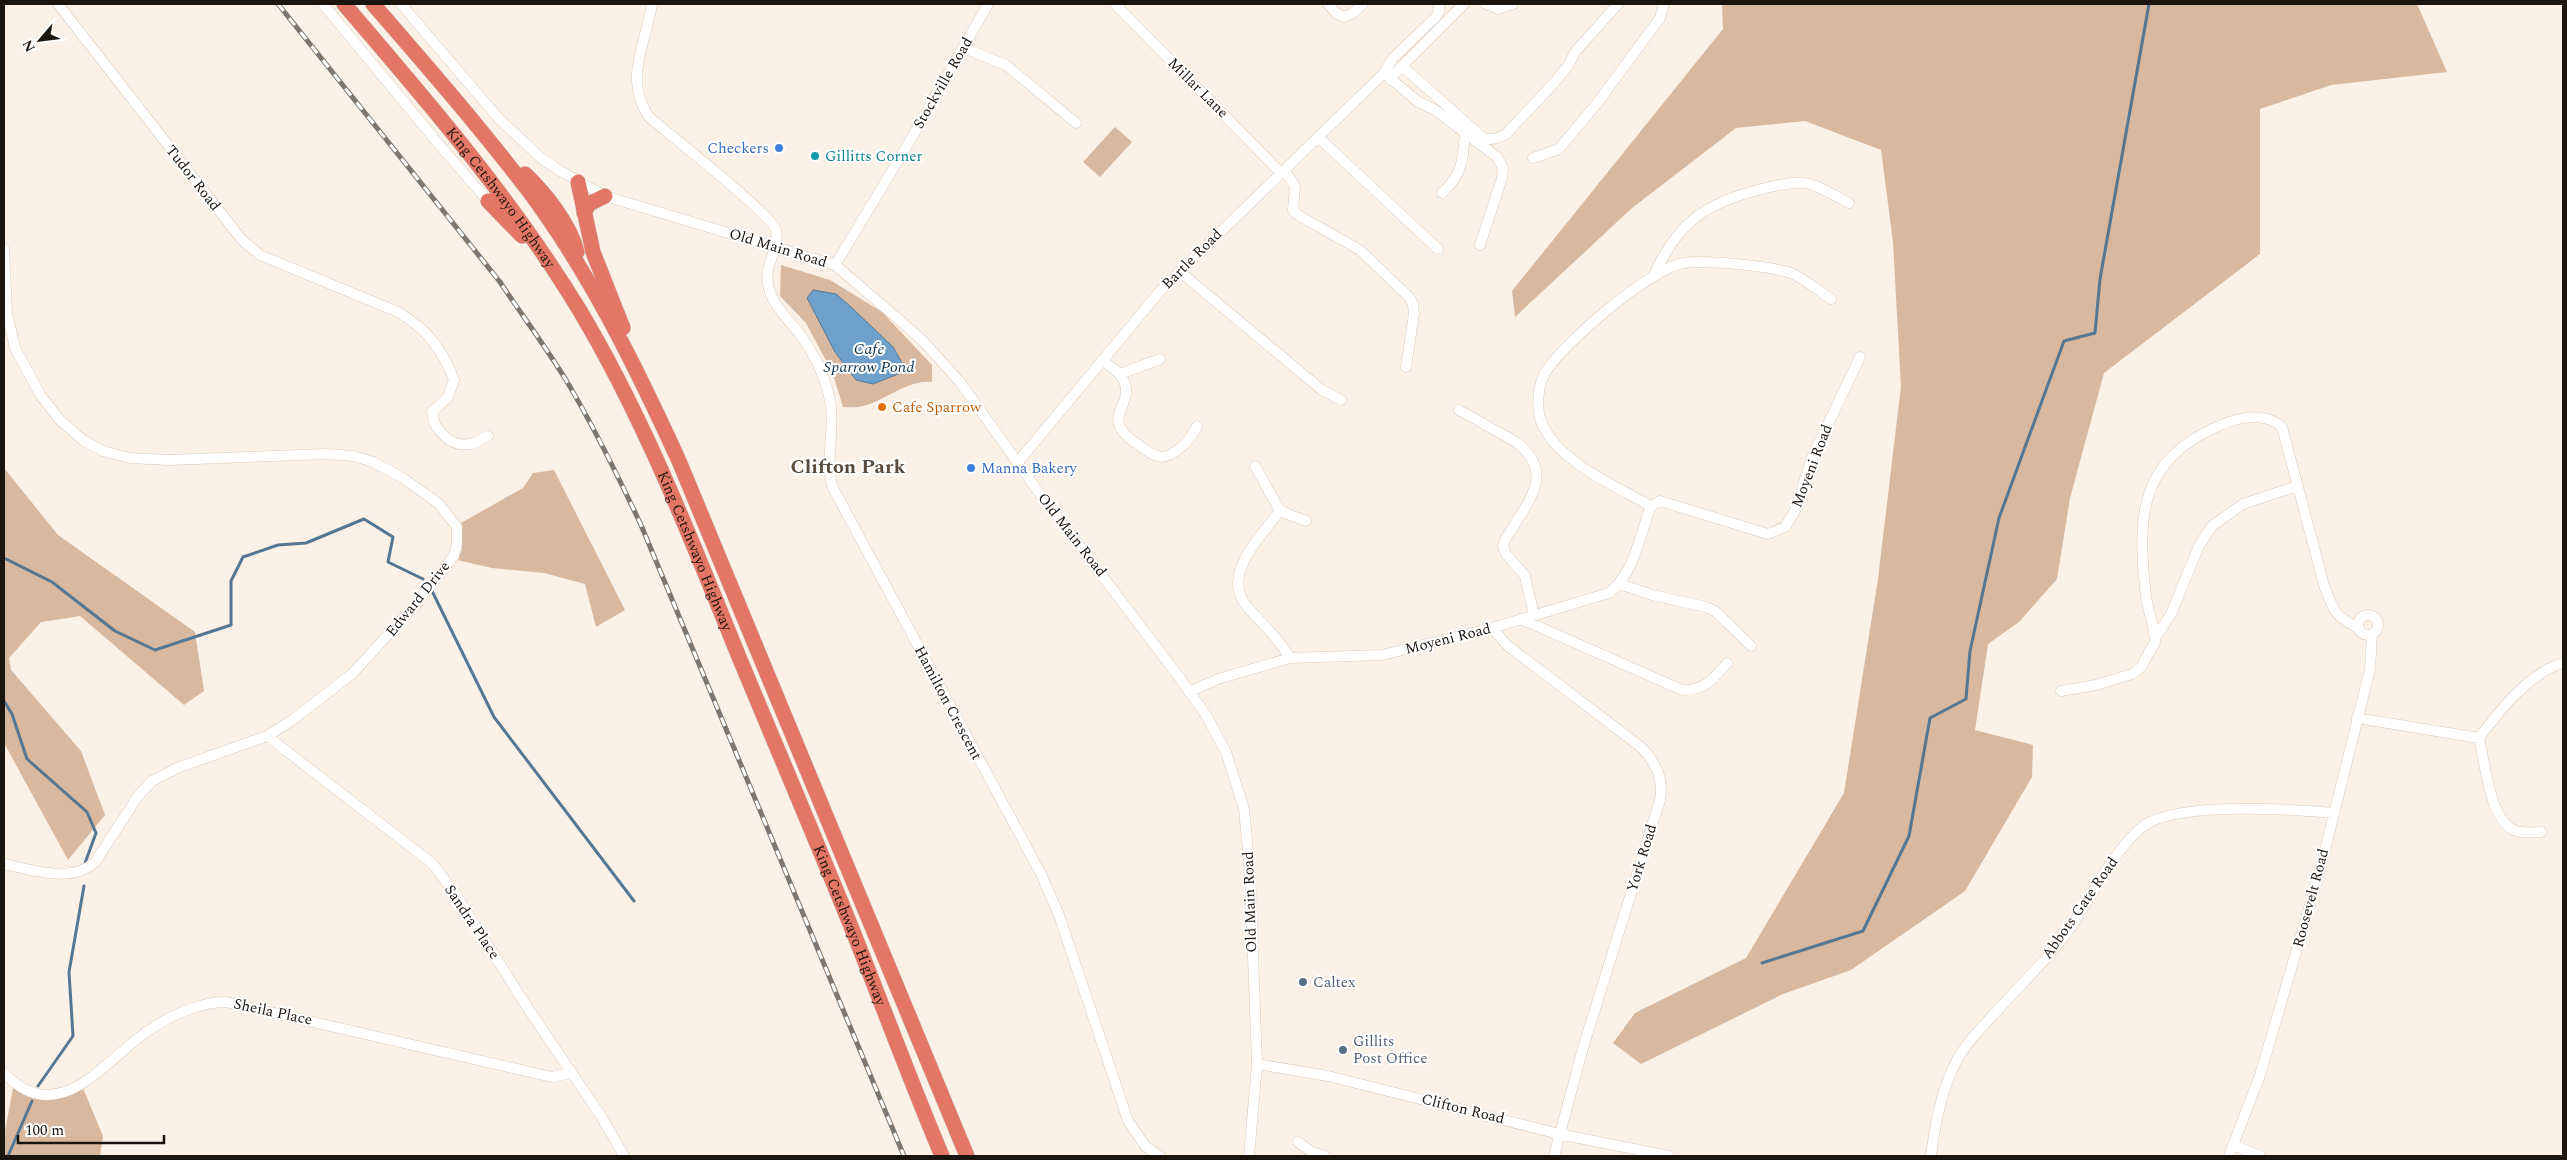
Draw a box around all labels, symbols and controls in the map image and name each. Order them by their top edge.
north arrow [15,15,65,65]
street label: Stockville Road [907,33,979,133]
text: N [17,36,41,56]
street label: Millar Lane [1162,52,1234,124]
street label: King Cetshwayo Highway [440,122,562,273]
place label: Checkers [707,137,769,160]
street label: Tudor Road [160,140,226,216]
marker: Checkers [773,142,785,154]
place label: Gillitts Corner [825,145,923,168]
marker: Gillitts Corner [809,150,821,162]
street label: Old Main Road [726,222,830,274]
street label: Bartle Road [1156,223,1228,295]
water label: Cafe Sparrow Pond [824,337,914,379]
place label: Cafe Sparrow [892,396,982,419]
marker: Cafe Sparrow [876,401,888,413]
street label: Moyeni Road [1786,421,1838,511]
district label: Clifton Park [791,452,905,482]
place label: Manna Bakery [981,457,1078,480]
marker: Manna Bakery [965,462,977,474]
street label: King Cetshwayo Highway [651,467,739,635]
street label: Old Main Road [1032,488,1112,582]
street label: Edward Drive [380,556,456,642]
street label: Moyeni Road [1403,617,1493,661]
street label: Hamilton Crescent [908,642,988,764]
street label: York Road [1621,821,1663,895]
street label: King Cetshwayo Highway [807,841,893,1010]
street label: Roosevelt Road [2287,846,2335,950]
street label: Old Main Road [1237,851,1263,953]
street label: Abbots Gate Road [2036,852,2124,964]
street label: Sandra Place [439,880,505,964]
place label: Caltex [1313,971,1356,994]
marker: Caltex [1297,976,1309,988]
street label: Sheila Place [232,992,314,1032]
place label: Gillits Post Office [1353,1030,1427,1070]
marker: Gillits Post Office [1337,1044,1349,1056]
street label: Clifton Road [1419,1088,1507,1130]
scale bar [18,1112,164,1144]
text: 100 m [25,1119,64,1142]

